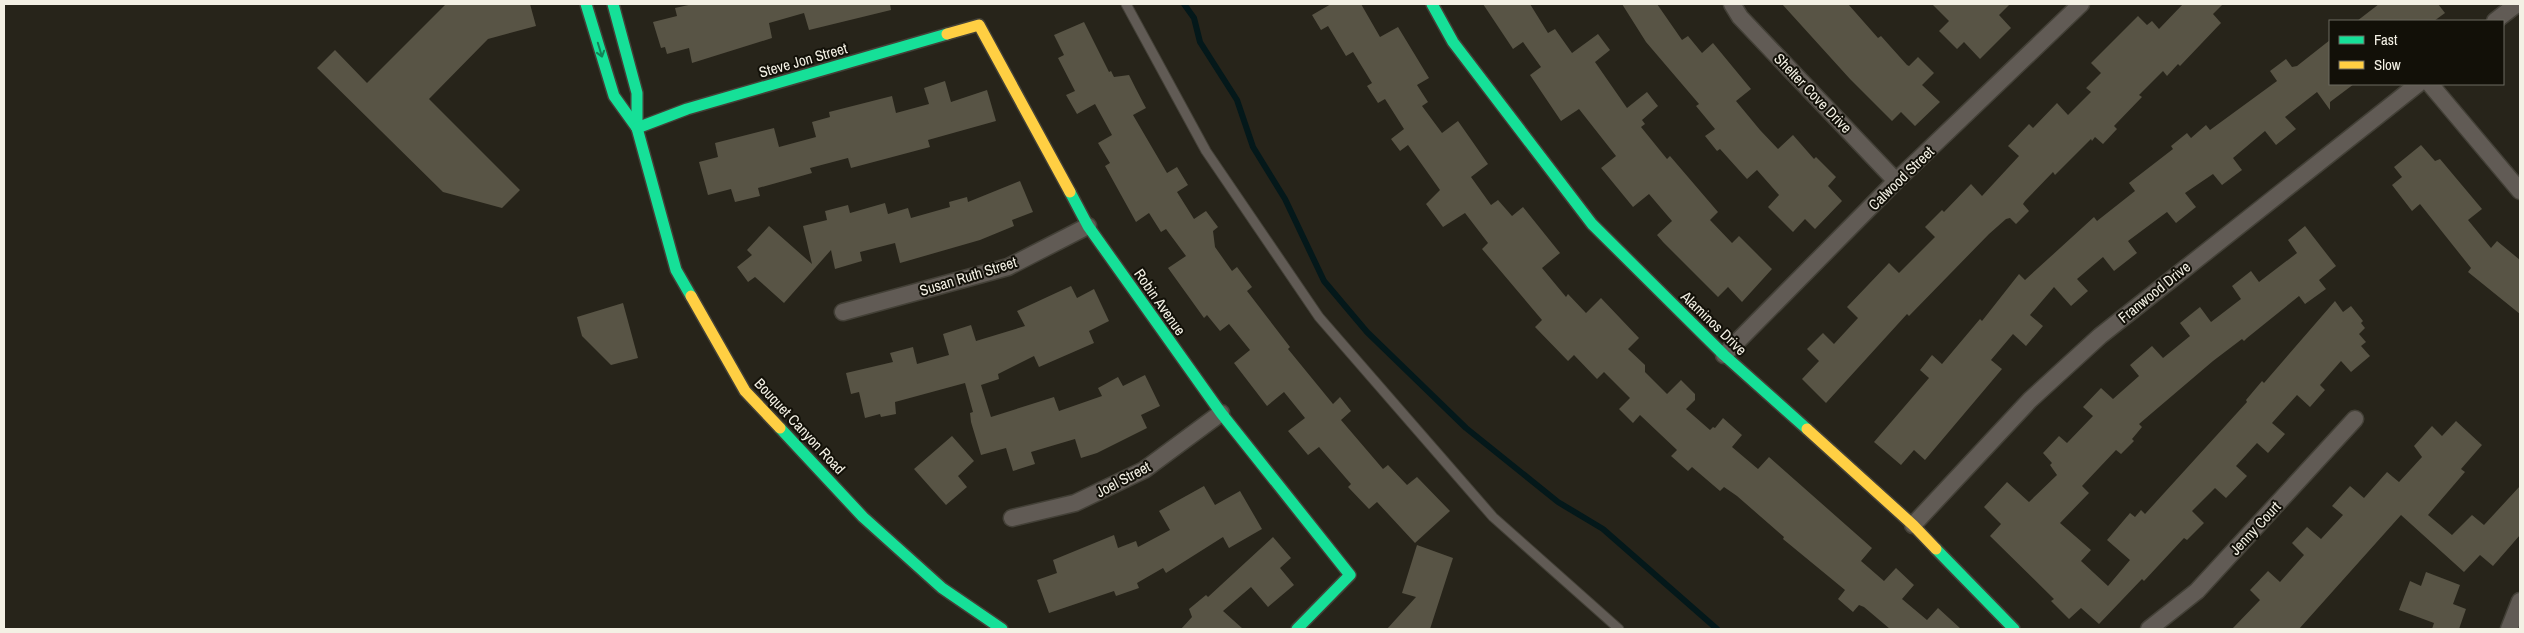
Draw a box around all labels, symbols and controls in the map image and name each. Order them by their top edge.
legend [2329,20,2504,85]
text: Fast [2374,29,2398,50]
street label: Steve Jon Street [756,37,850,83]
one-way arrow [596,42,606,58]
street label: Shelter Cove Drive [1769,48,1857,138]
text: Slow [2374,54,2401,75]
street label: Calwood Street [1863,141,1939,215]
street label: Susan Ruth Street [917,251,1020,301]
street label: Franwood Drive [2113,256,2195,328]
street label: Robin Avenue [1129,264,1191,340]
street label: Alaminos Drive [1676,286,1752,360]
street label: Bouquet Canyon Road [750,373,850,479]
street label: Joel Street [1092,456,1154,502]
street label: Jenny Court [2225,496,2286,559]

